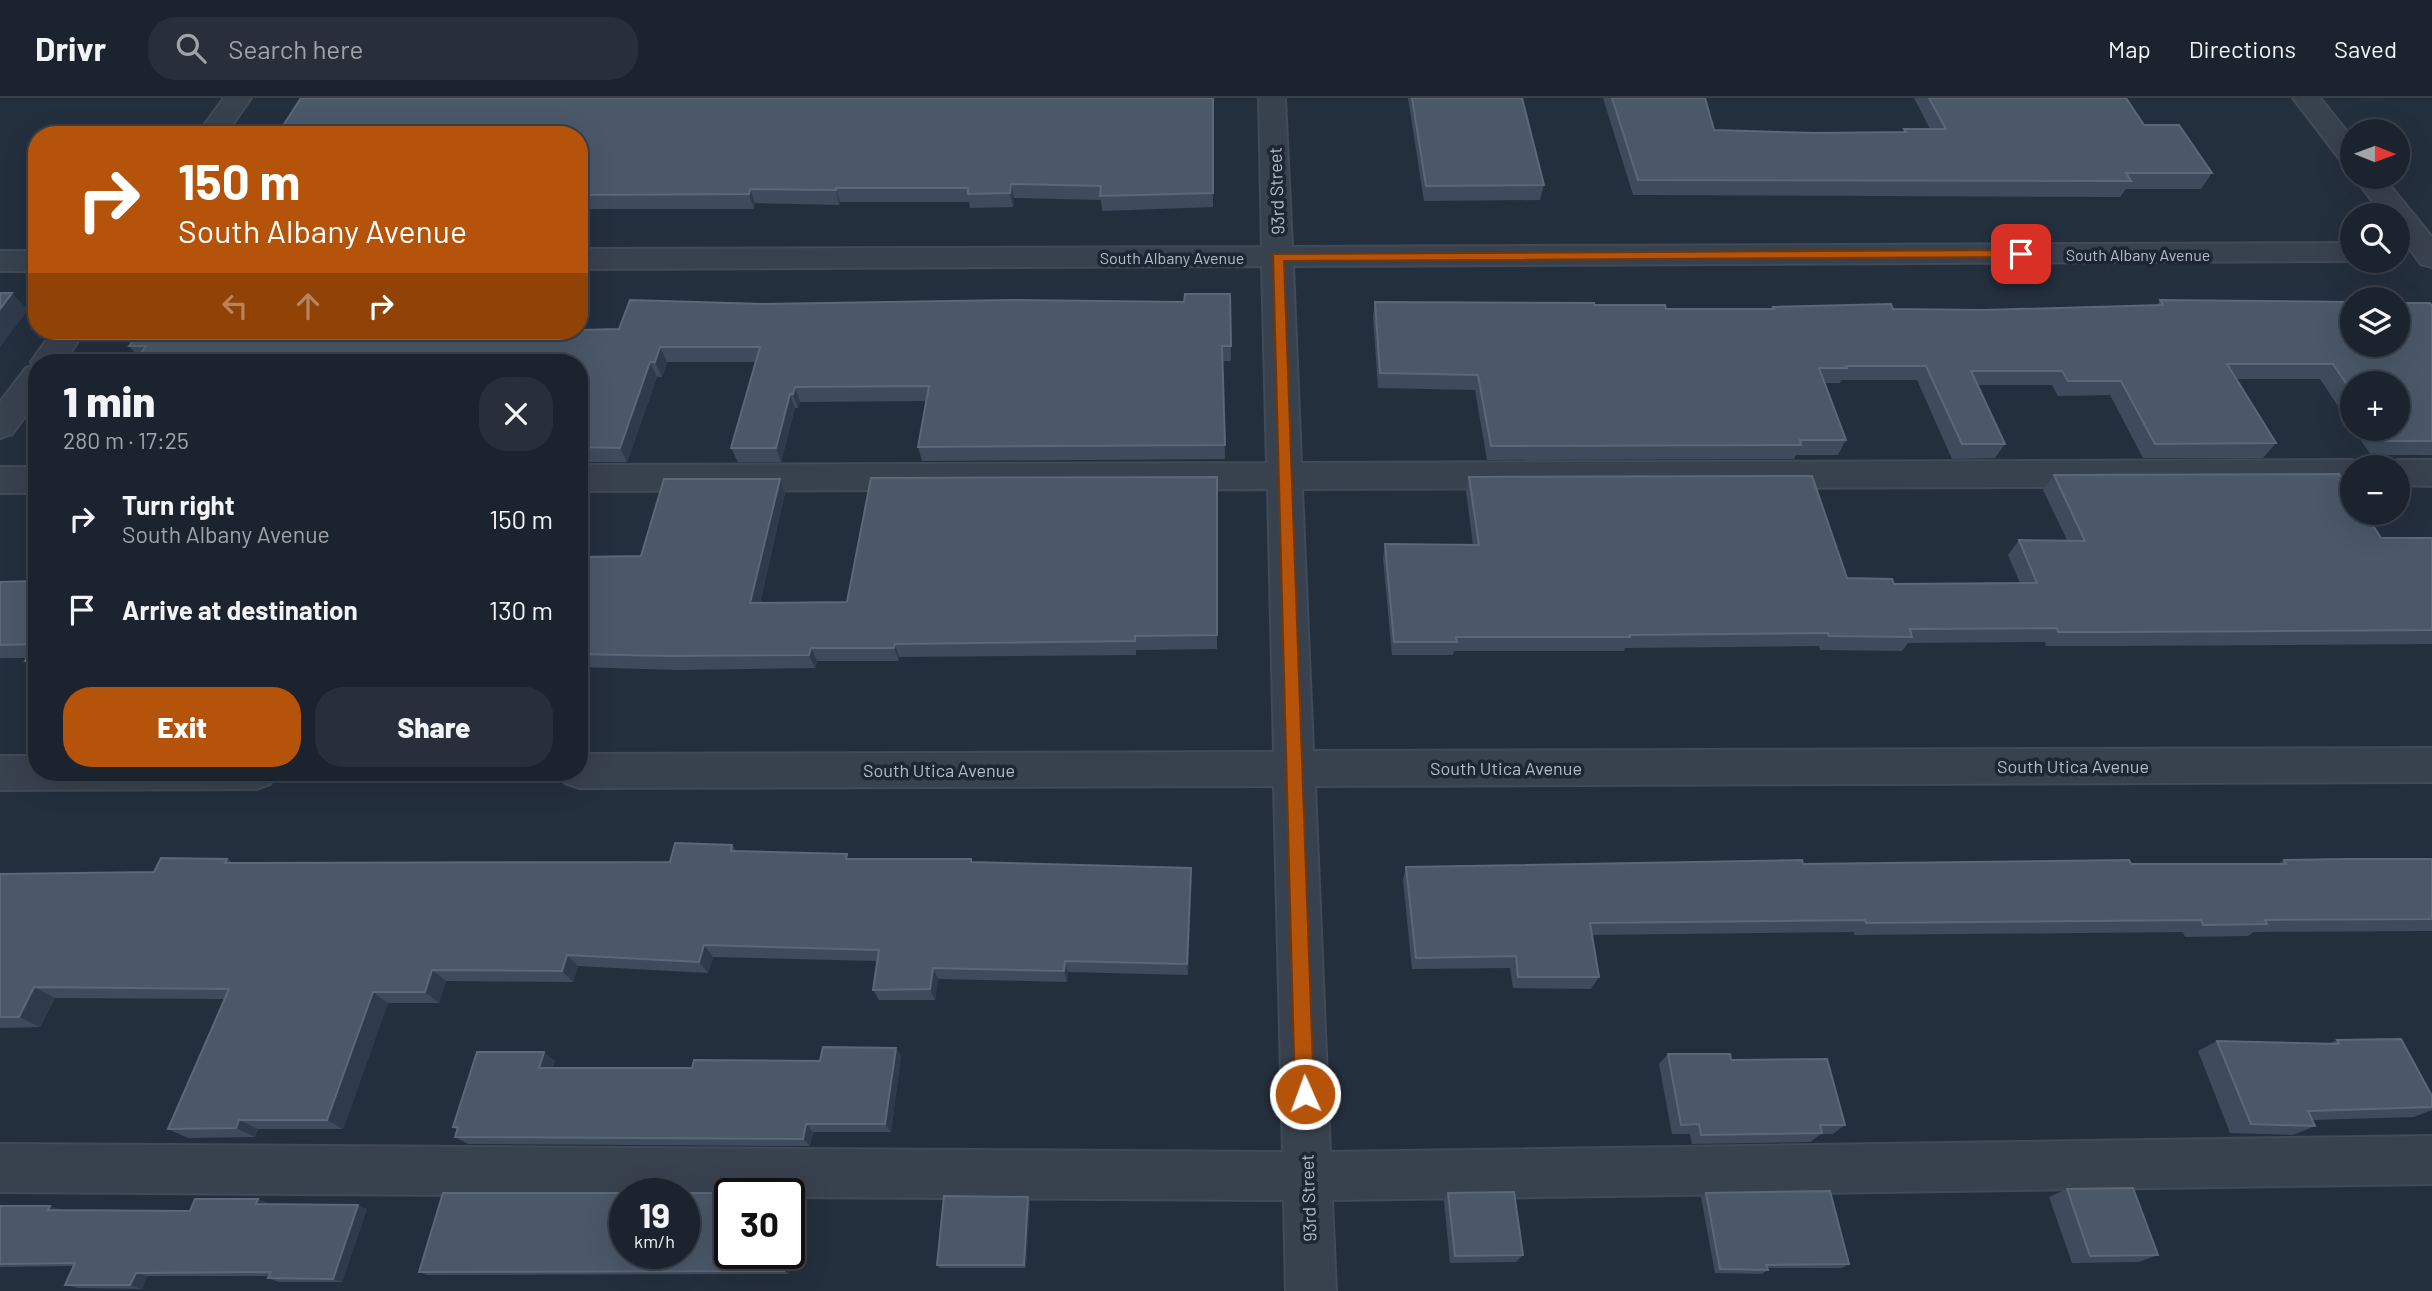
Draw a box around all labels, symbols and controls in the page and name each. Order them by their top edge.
search box [148,17,638,80]
text: Drivr [35,28,106,68]
icon: search [172,29,210,67]
text: Search here [228,33,363,64]
text: Map [2108,34,2151,63]
text: Directions [2189,34,2296,63]
text: Saved [2334,34,2397,63]
north arrow [2340,119,2410,189]
map controls [2340,119,2410,525]
street label: 93rd Street [1263,147,1289,235]
text: 150 m [178,151,300,210]
icon: right [63,154,154,245]
button: search [2340,203,2410,273]
text: South Albany Avenue [178,211,467,249]
pin [1991,224,2051,284]
icon: arrive [2002,235,2040,273]
street label: South Albany Avenue [2066,245,2210,264]
street label: South Albany Avenue [1100,248,1244,267]
icon: left [216,287,254,325]
icon: ahead [289,287,327,325]
icon: right [362,287,400,325]
button: layers [2340,287,2410,357]
button: + [2340,371,2410,441]
text: 1 min [63,375,155,425]
button: close [479,377,553,451]
text: 280 m · 17:25 [63,426,189,454]
button: − [2340,455,2410,525]
text: Turn right [122,489,235,520]
icon: right [63,500,101,538]
text: 150 m [489,503,553,534]
text: South Albany Avenue [122,520,330,548]
icon: arrive [63,591,101,629]
text: Arrive at destination [122,594,358,625]
text: 130 m [489,594,553,625]
button: Exit [63,687,301,767]
button: Share [315,687,553,767]
street label: South Utica Avenue [1997,755,2149,777]
street label: South Utica Avenue [1430,757,1582,779]
street label: South Utica Avenue [863,759,1015,781]
position arrow [1268,1057,1342,1131]
street label: 93rd Street [1295,1154,1321,1242]
speed limit sign: 30 [714,1178,805,1269]
text: 19 [639,1193,670,1235]
text: km/h [634,1230,675,1252]

